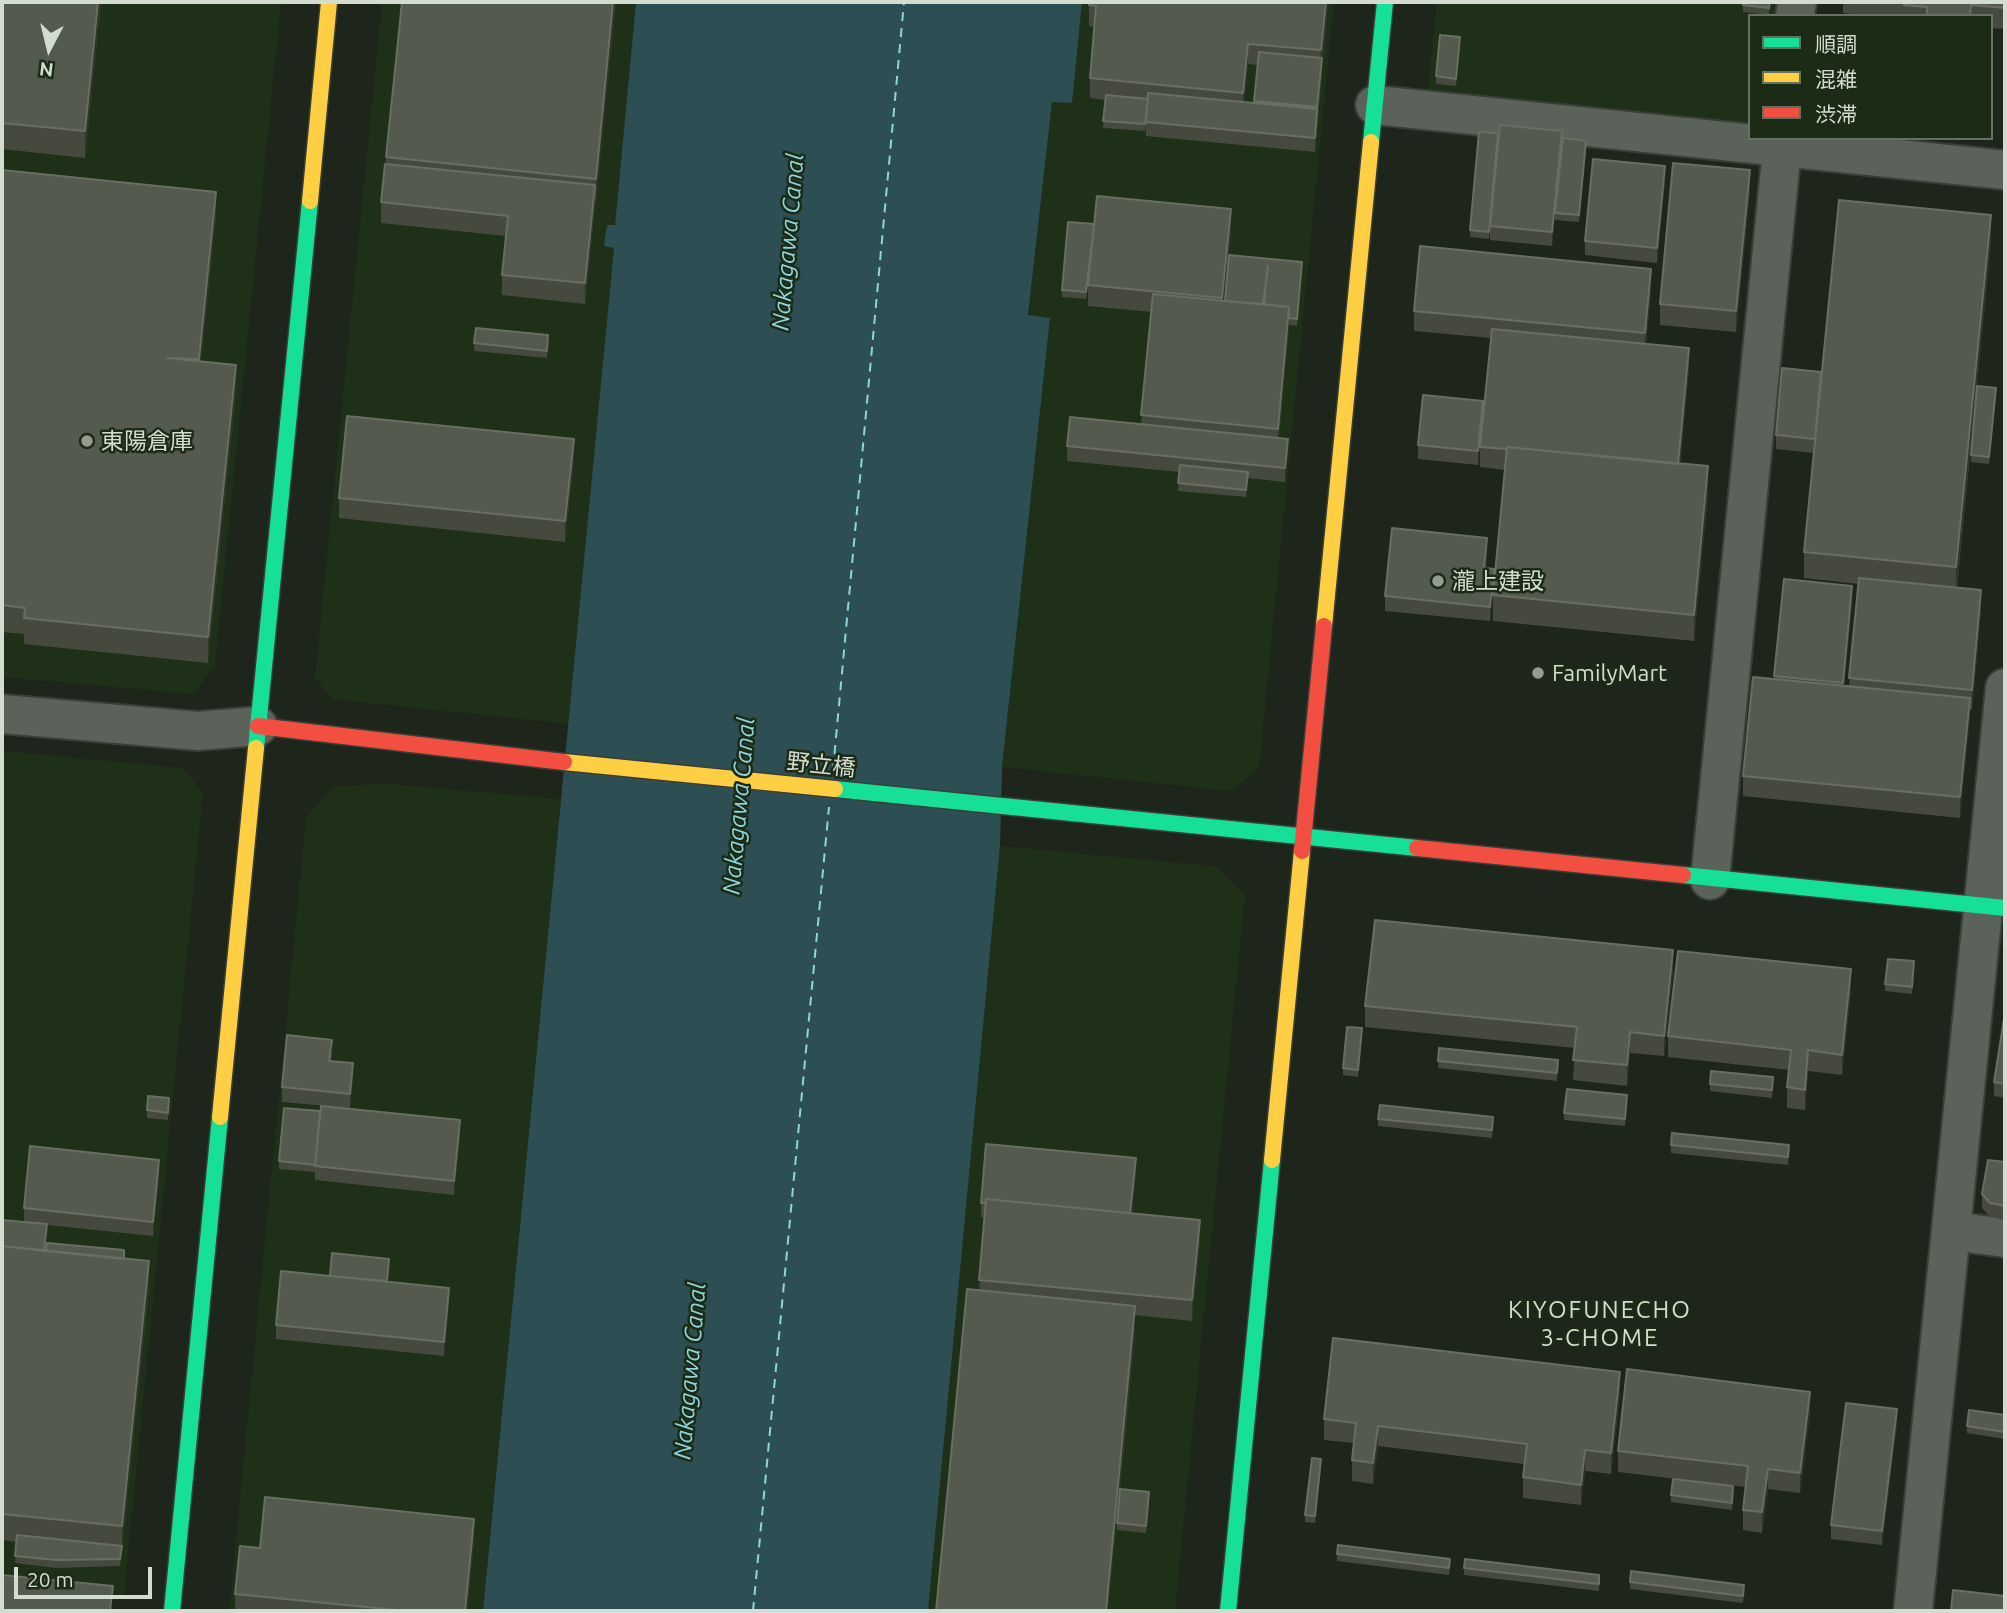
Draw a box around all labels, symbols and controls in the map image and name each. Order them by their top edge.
north arrow [14,14,84,84]
legend [1748,14,1993,140]
text: 順調 [1815,32,1857,56]
text: N [38,58,55,82]
text: 混雑 [1815,67,1857,91]
text: 渋滞 [1815,102,1857,126]
water label: Nakagawa Canal [766,152,810,332]
place label: 東陽倉庫 [101,427,193,455]
marker: 東陽倉庫 [79,433,95,449]
place label: 瀧上建設 [1452,567,1544,595]
marker: 瀧上建設 [1430,573,1446,589]
place label: FamilyMart [1552,659,1667,687]
marker: FamilyMart [1530,665,1546,681]
water label: Nakagawa Canal [717,716,761,896]
street label: 野立橋 [785,748,857,782]
water label: Nakagawa Canal [668,1281,712,1461]
district label: KIYOFUNECHO 3-CHOME [1509,1296,1691,1352]
scale bar [18,1554,156,1598]
text: 20 m [27,1567,74,1591]

